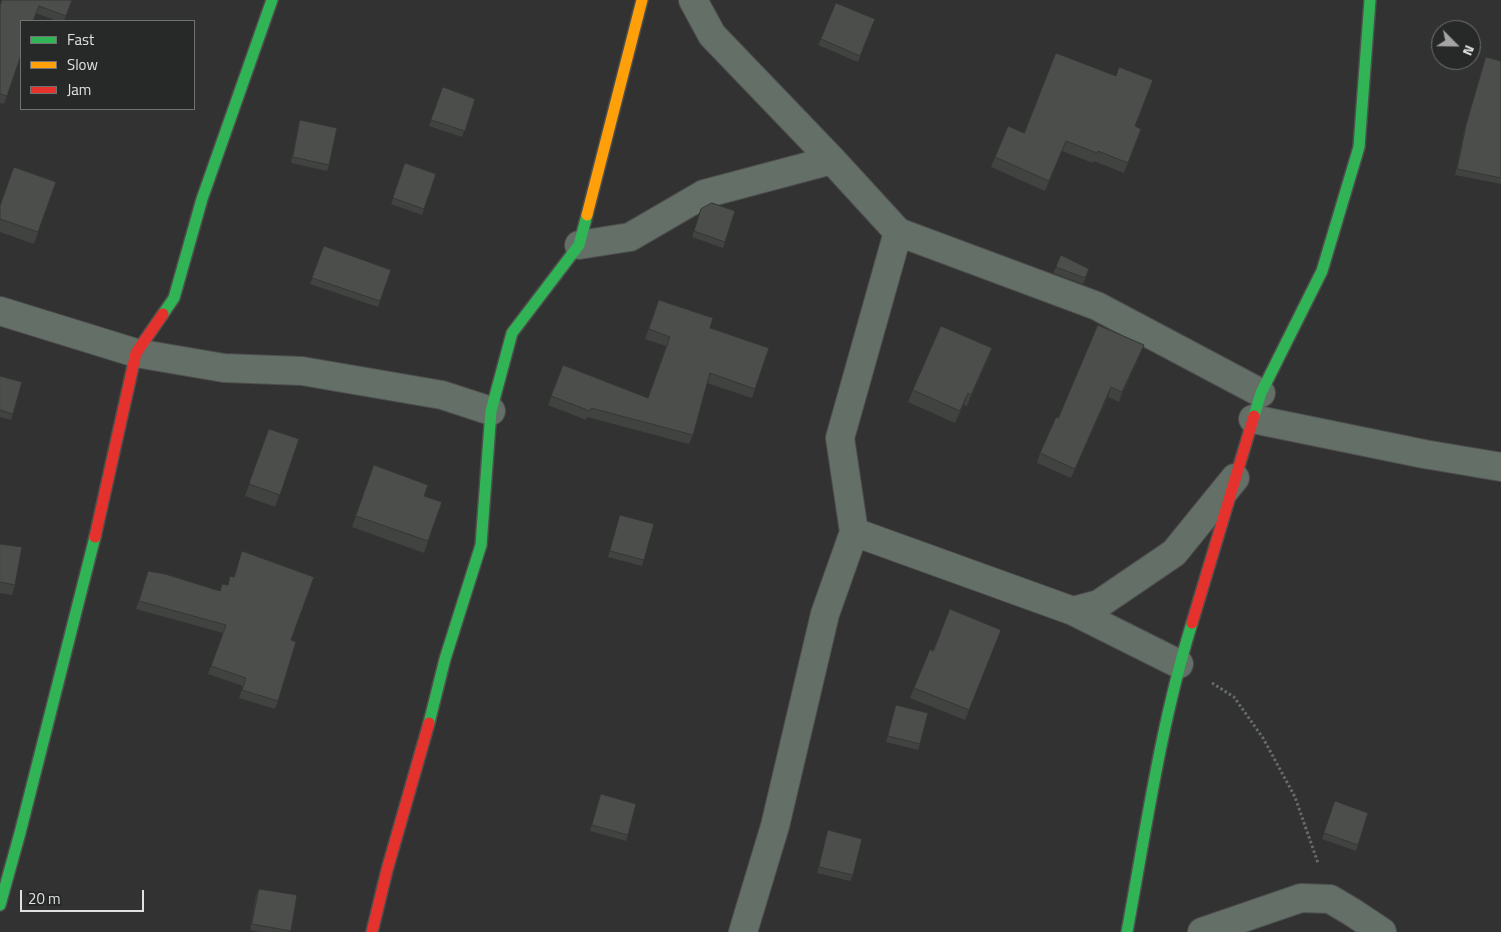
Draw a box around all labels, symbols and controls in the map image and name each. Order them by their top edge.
legend [20,20,195,110]
north arrow [1431,20,1481,70]
text: Fast [67,28,94,51]
text: N [1458,42,1481,59]
text: Slow [67,53,98,76]
text: Jam [67,78,91,101]
scale bar [22,880,146,912]
text: 20 m [28,887,61,910]

